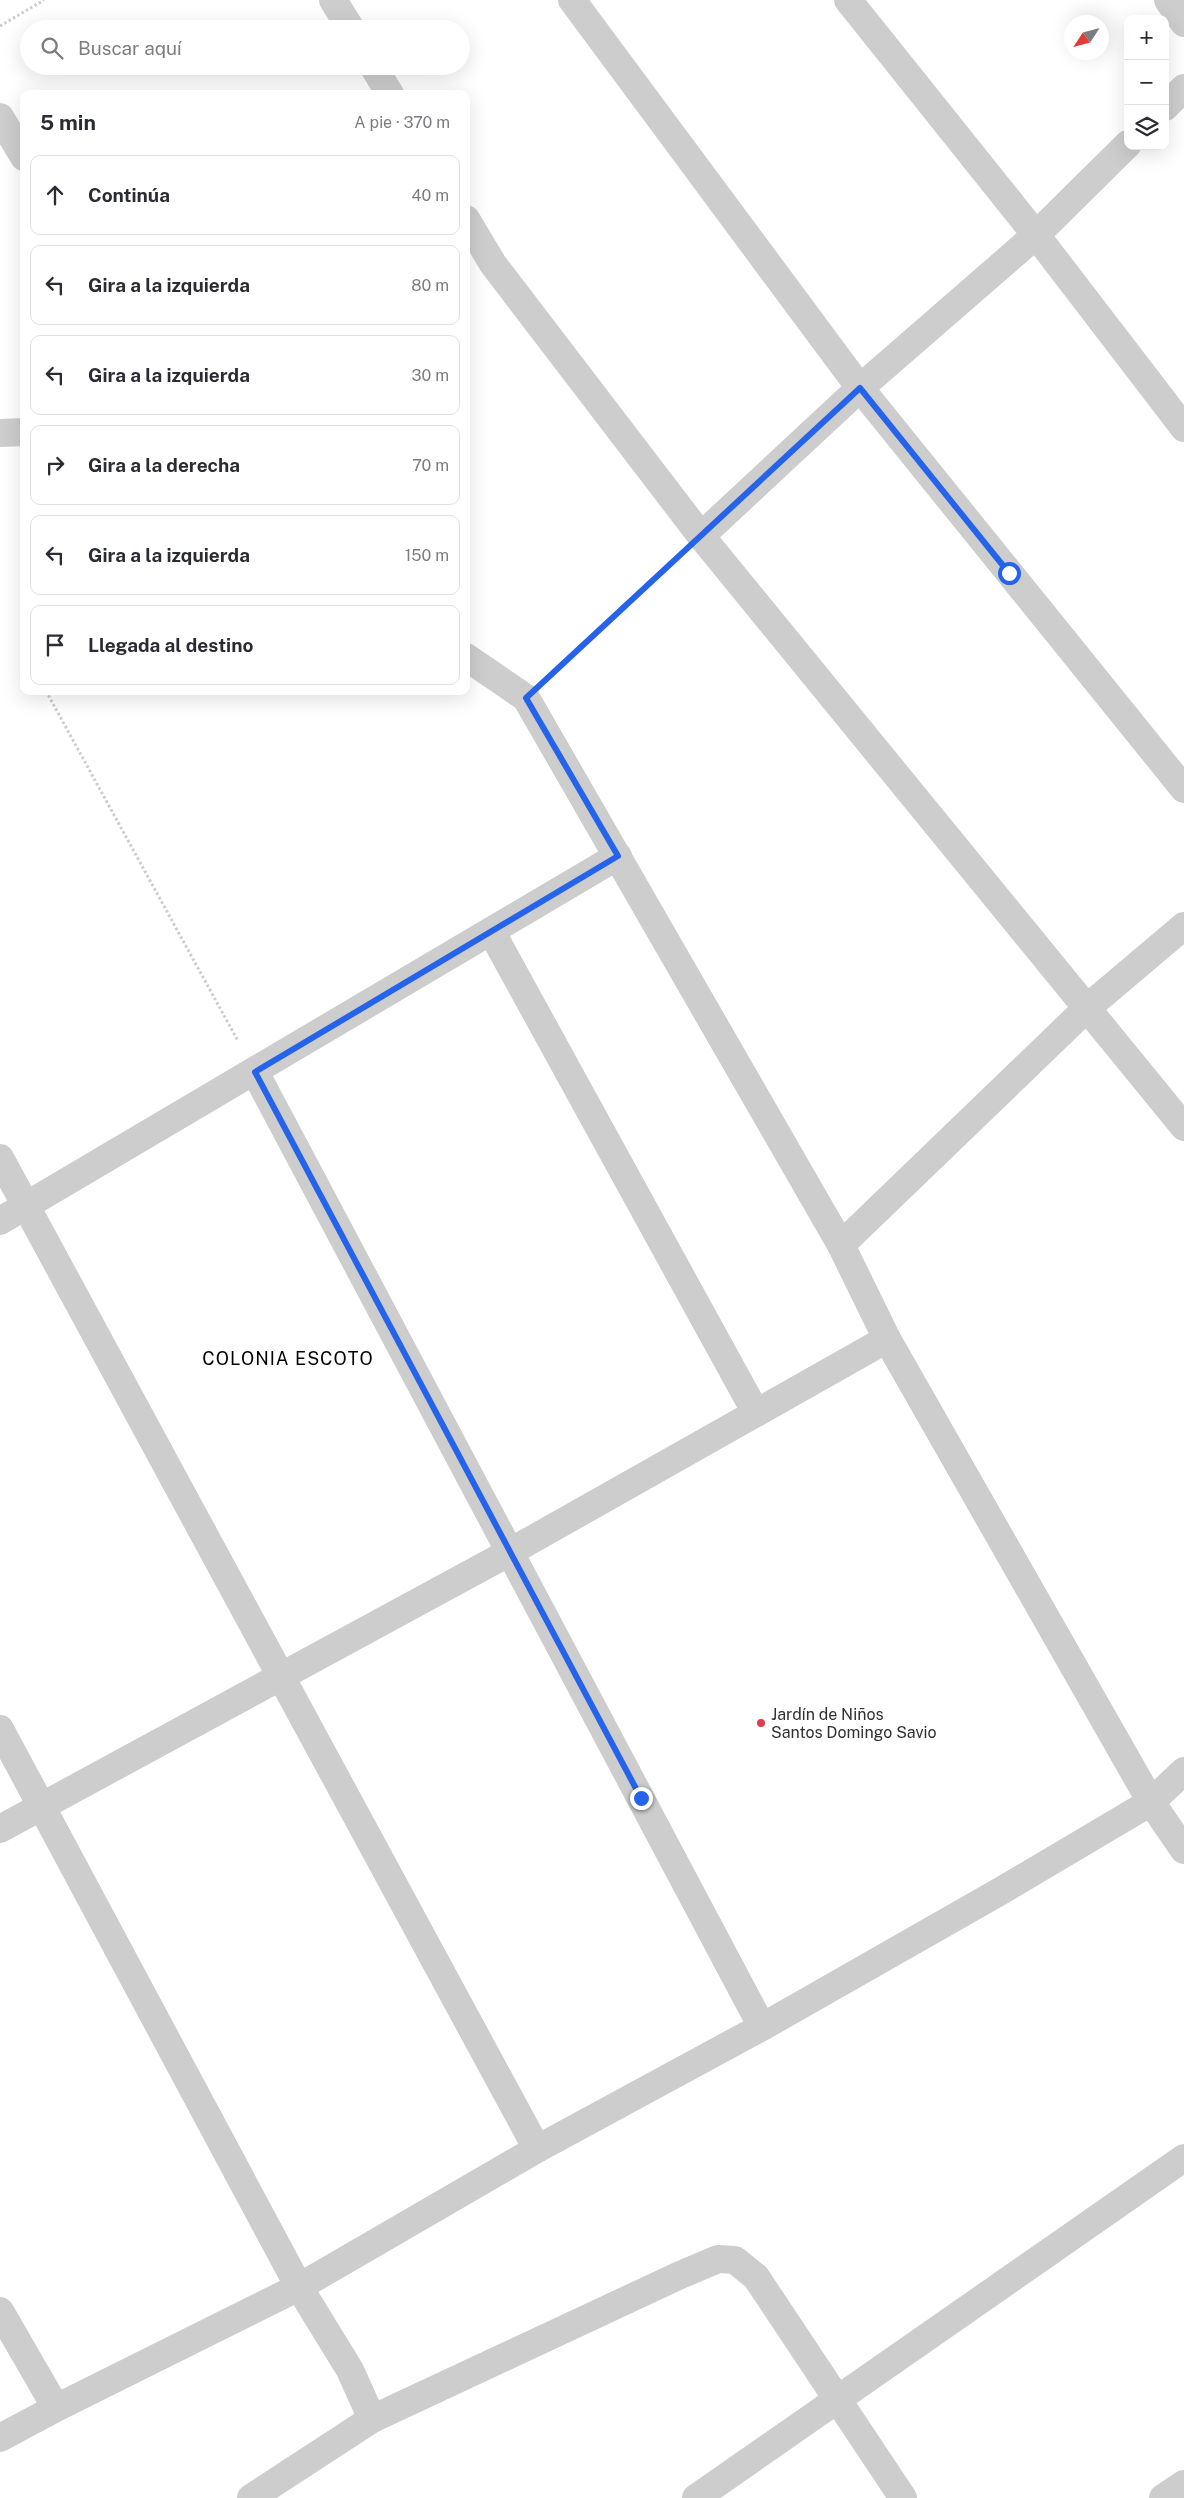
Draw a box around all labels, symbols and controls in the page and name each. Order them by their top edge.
north arrow [1064,15,1109,60]
map controls [1124,15,1169,150]
button: + [1124,15,1169,60]
search box [20,20,470,75]
icon: search [38,34,66,62]
text: Buscar aquí [78,37,182,59]
button: − [1124,60,1169,105]
button: layers [1124,105,1169,150]
text: 5 min [40,110,96,135]
text: A pie · 370 m [354,113,450,132]
icon: ahead [41,181,69,209]
text: Continúa [88,184,170,206]
text: 40 m [411,186,449,205]
icon: left [41,271,69,299]
text: Gira a la izquierda [88,274,250,296]
text: 80 m [411,276,449,295]
icon: left [41,361,69,389]
text: Gira a la izquierda [88,364,250,386]
text: 30 m [412,366,449,385]
icon: right [41,451,69,479]
text: Gira a la derecha [88,454,240,476]
text: 70 m [412,456,449,475]
icon: left [41,541,69,569]
text: Gira a la izquierda [88,544,250,566]
text: 150 m [405,546,449,565]
route start [998,562,1021,585]
icon: arrive [41,631,69,659]
text: Llegada al destino [88,634,253,656]
district label: COLONIA ESCOTO [202,1348,374,1369]
place label: Jardín de Niños Santos Domingo Savio [771,1705,936,1742]
marker: Jardín de Niños Santos Domingo Savio [755,1717,767,1729]
route end [630,1787,653,1810]

